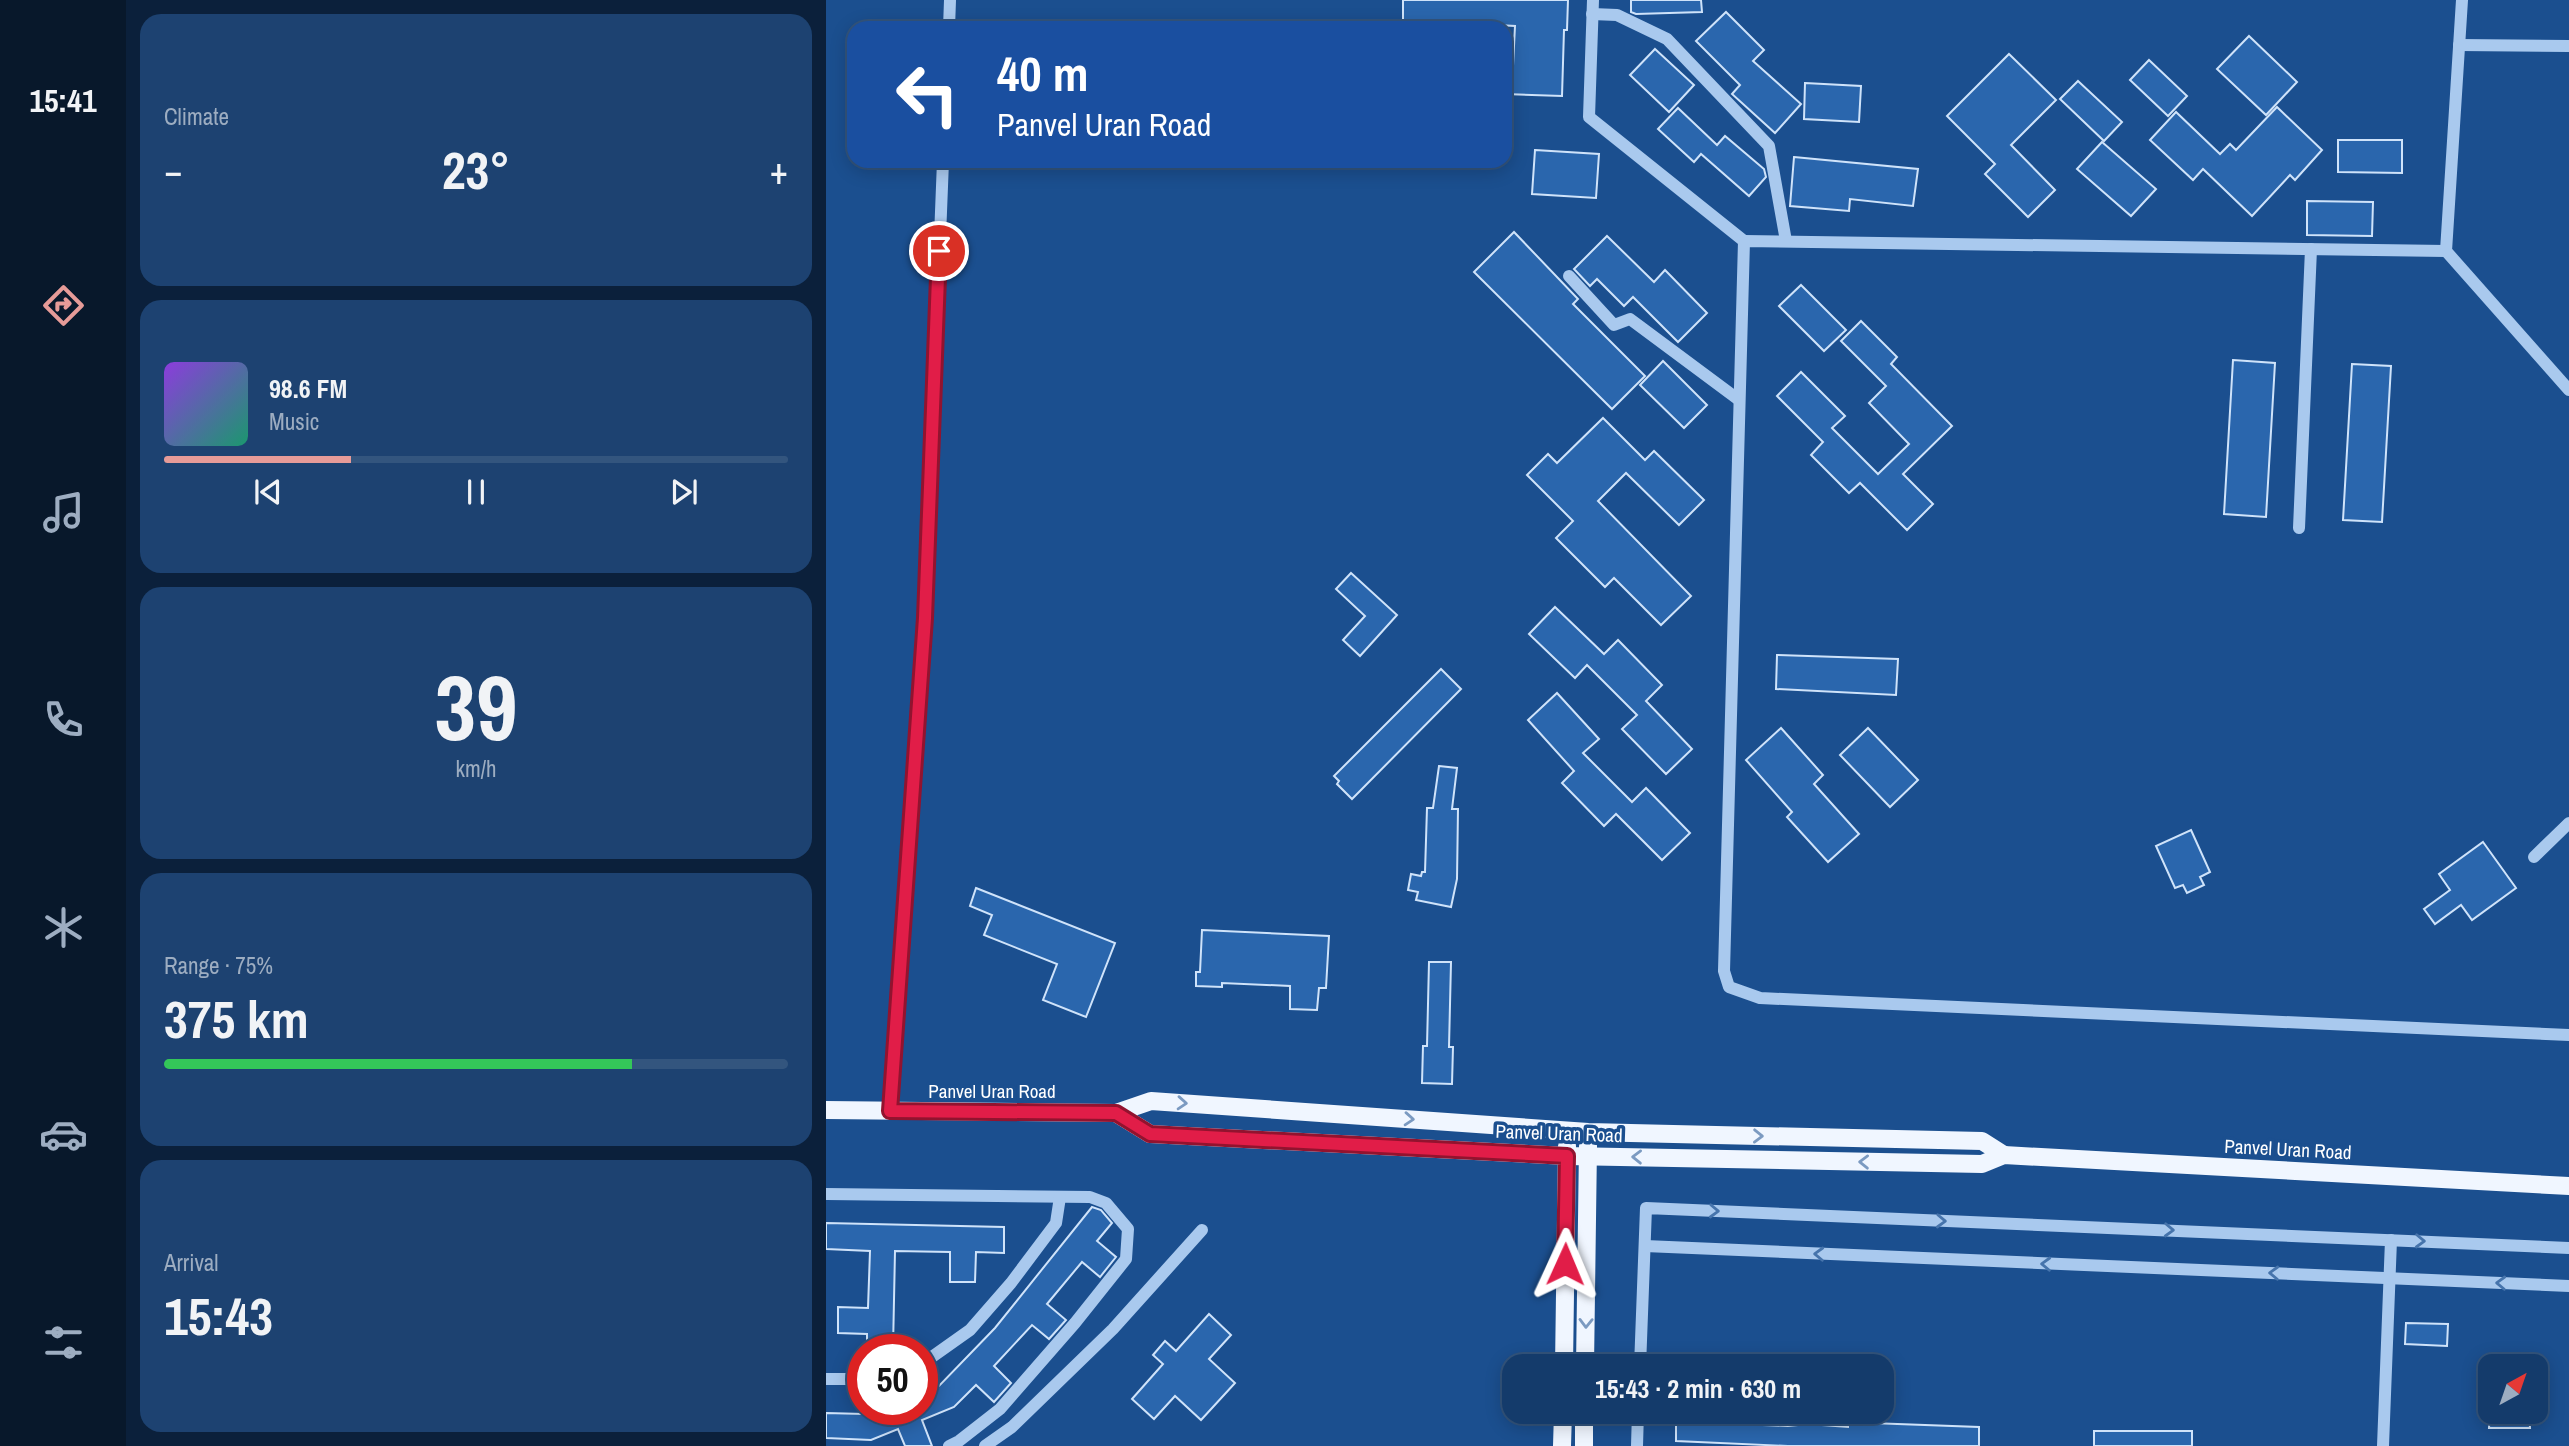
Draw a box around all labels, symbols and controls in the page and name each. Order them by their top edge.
text: 40 m [997,40,1089,106]
icon: left [882,49,973,140]
text: 15:41 [29,79,97,122]
text: Climate [164,101,229,132]
text: Panvel Uran Road [997,103,1211,146]
text: 23° [442,135,510,205]
text: − [164,145,182,196]
text: + [770,145,788,196]
pin [909,221,969,281]
icon: arrive [920,232,958,270]
icon: directions [39,281,88,330]
text: 98.6 FM [269,371,347,406]
text: Music [269,406,319,437]
icon: previous [249,473,287,511]
icon: pause [457,473,495,511]
icon: next [665,473,703,511]
icon: music [39,488,88,537]
text: 39 [435,646,518,768]
icon: phone [39,695,88,744]
text: km/h [456,753,496,784]
icon: climate [39,903,88,952]
text: Range · 75% [164,950,273,981]
text: 375 km [164,984,309,1054]
street label: Panvel Uran Road [928,1078,1056,1104]
one-way arrow [1177,1095,1188,1110]
icon: car [39,1110,88,1159]
one-way arrow [1404,1111,1415,1126]
street label: Panvel Uran Road [1495,1118,1623,1148]
one-way arrow [1753,1128,1764,1143]
street label: Panvel Uran Road [2224,1133,2352,1165]
one-way arrow [1631,1150,1642,1165]
one-way arrow [1858,1154,1869,1170]
one-way arrow [1709,1203,1720,1218]
one-way arrow [1936,1213,1947,1228]
one-way arrow [2163,1223,2174,1238]
position arrow [1528,1227,1602,1301]
one-way arrow [2415,1234,2426,1249]
one-way arrow [1813,1246,1824,1261]
text: Arrival [164,1247,219,1278]
one-way arrow [2040,1256,2051,1271]
one-way arrow [2268,1266,2279,1281]
one-way arrow [2495,1276,2506,1291]
text: 15:43 [164,1281,273,1351]
icon: filters [39,1318,88,1367]
one-way arrow [1578,1318,1594,1328]
speed limit sign: 50 [847,1334,938,1425]
north arrow [2478,1354,2548,1424]
map controls [2478,1354,2548,1424]
text: 15:43 · 2 min · 630 m [1595,1371,1801,1406]

